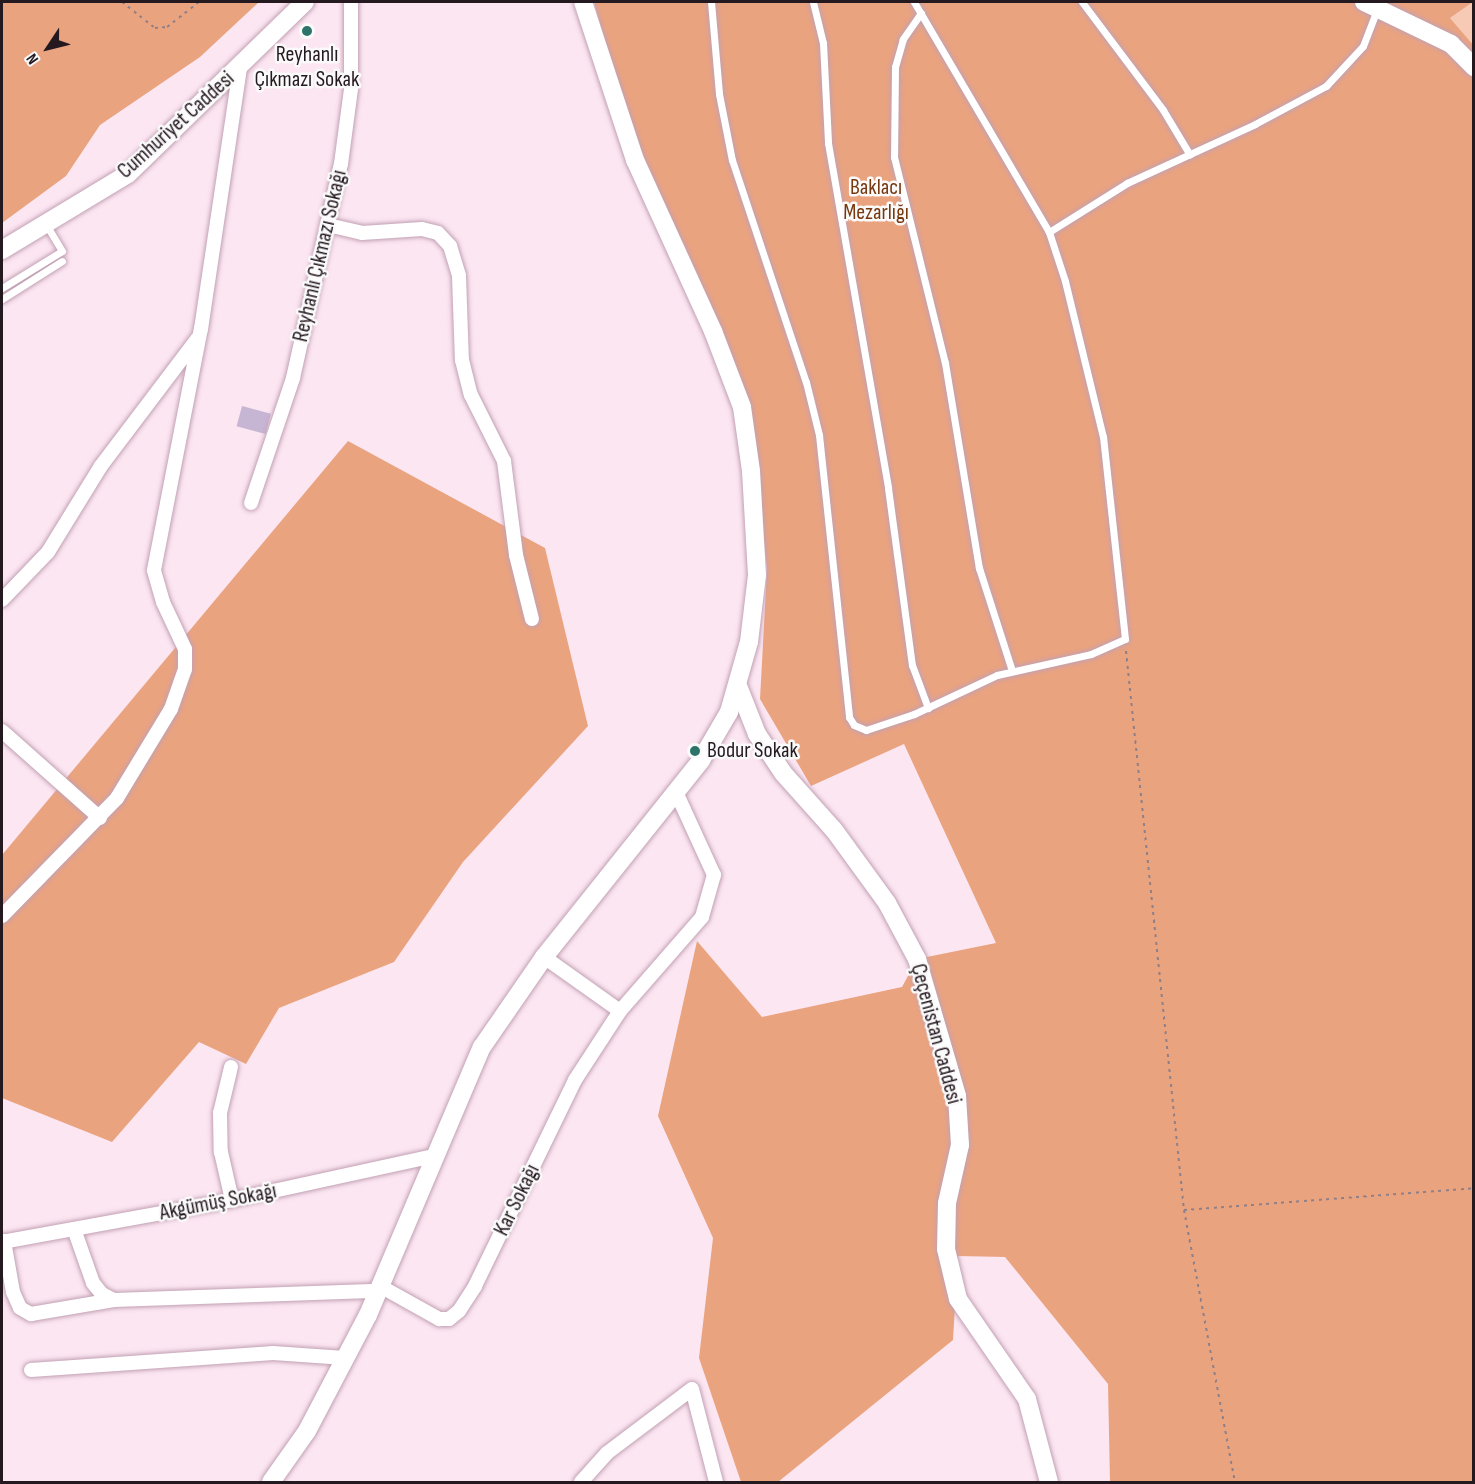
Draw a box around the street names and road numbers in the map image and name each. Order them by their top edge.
street label: Cumhuriyet Caddesi [112,66,240,184]
street label: Reyhanlı Çıkmazı Sokağı [287,168,353,344]
street label: Çeçenistan Caddesi [905,961,967,1107]
street label: Kar Sokağı [488,1160,546,1240]
street label: Akgümüş Sokağı [157,1178,279,1226]

